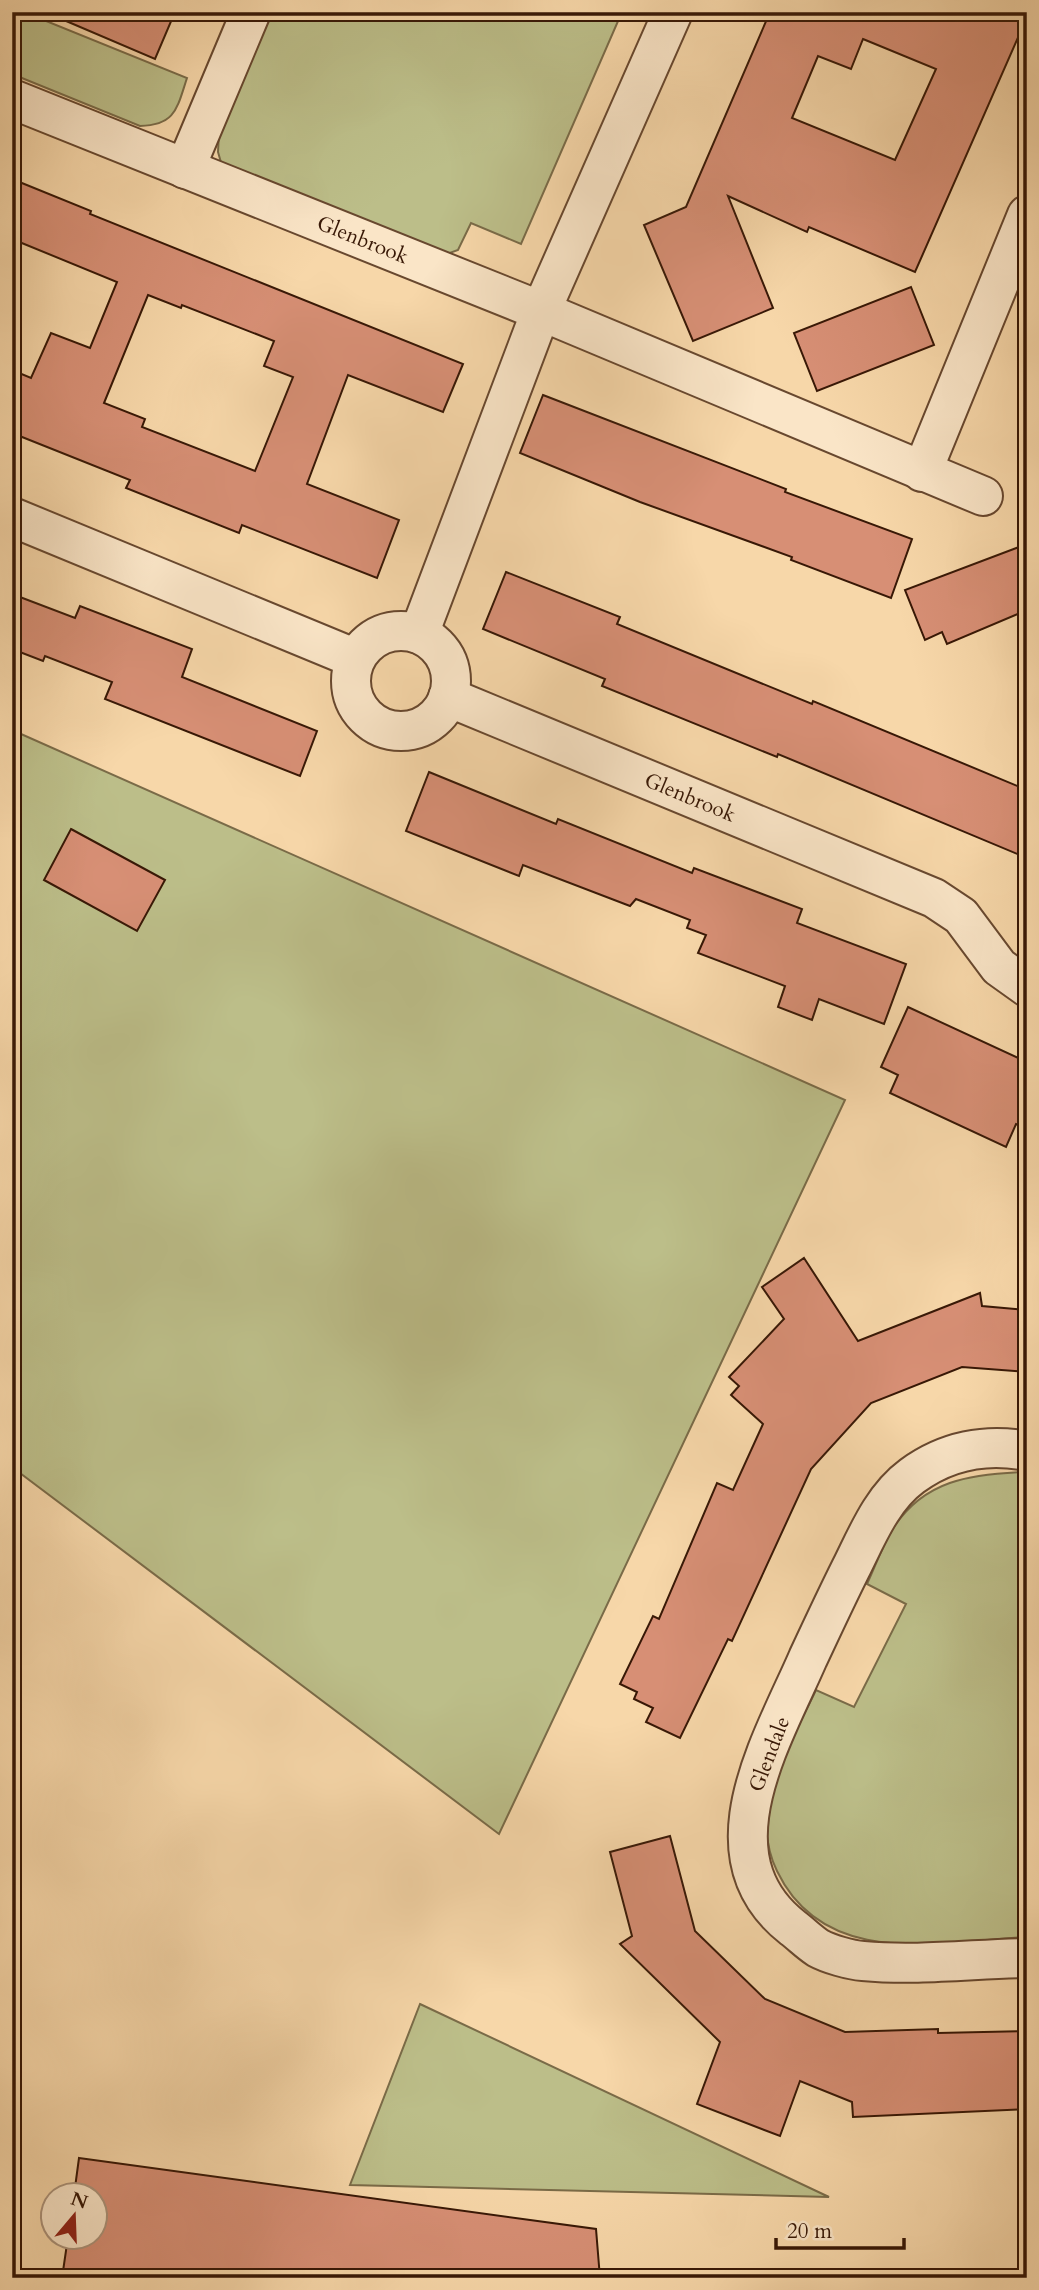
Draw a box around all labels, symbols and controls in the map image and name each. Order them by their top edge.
street label: Glenbrook [313,209,414,272]
street label: Glenbrook [640,766,741,830]
street label: Glendale [742,1712,797,1796]
north arrow [38,2182,108,2252]
text: N [67,2186,92,2216]
scale bar [776,2206,904,2250]
text: 20 m [787,2217,832,2246]

